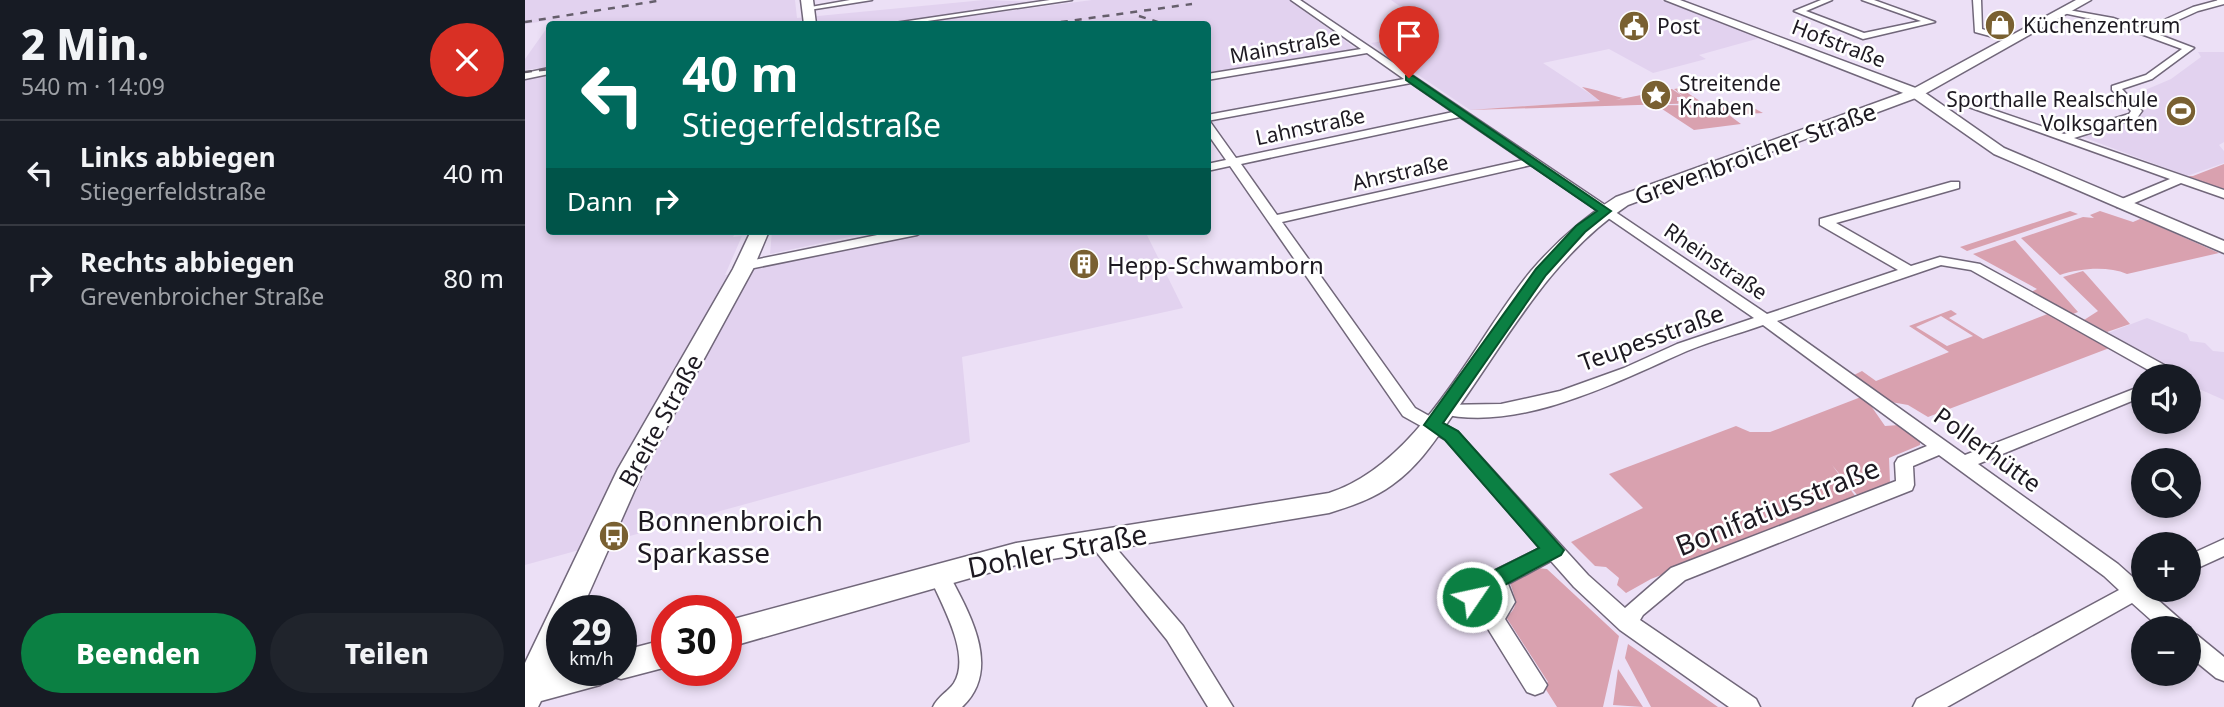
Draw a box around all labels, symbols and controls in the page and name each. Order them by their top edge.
pin [1379,6,1439,78]
shop icon: Küchenzentrum [1983,8,2017,42]
public building icon: Post [1617,9,1651,43]
place label: Küchenzentrum [2023,11,2180,39]
place label: Post [1657,12,1700,40]
street label: Hofstraße [1788,12,1890,74]
text: 2 Min. [21,15,149,72]
icon: arrive [1390,17,1428,55]
street label: Mainstraße [1227,22,1343,70]
button: close [430,23,504,97]
text: 40 m [682,40,799,106]
icon: left [567,49,658,140]
place label: Streitende Knaben [1679,69,1781,121]
text: 540 m · 14:09 [21,70,165,102]
place icon: Streitende Knaben [1639,78,1673,112]
place label: Sporthalle Realschule Volksgarten [1946,85,2158,137]
street label: Grevenbroicher Straße [1630,94,1880,212]
sports icon: Sporthalle Realschule Volksgarten [2164,94,2198,128]
street label: Lahnstraße [1253,101,1367,151]
text: Stiegerfeldstraße [682,103,941,146]
text: Links abbiegen [80,139,276,175]
street label: Ahrstraße [1349,147,1451,197]
icon: left [21,154,59,192]
text: 40 m [443,155,504,191]
text: Stiegerfeldstraße [80,175,266,207]
icon: right [647,182,685,220]
text: Dann [567,183,633,219]
street label: Rheinstraße [1659,216,1773,306]
text: Rechts abbiegen [80,244,295,280]
building icon: Hepp-Schwamborn [1067,247,1101,281]
place label: Hepp-Schwamborn [1107,248,1324,281]
icon: right [21,259,59,297]
text: 80 m [443,260,504,296]
text: Grevenbroicher Straße [80,280,324,312]
street label: Teupesstraße [1574,296,1728,378]
street label: Breite Straße [610,348,710,492]
map controls [2131,364,2201,686]
button: sound [2131,364,2201,434]
street label: Pollerhütte [1928,399,2048,499]
street label: Bonifatiusstraße [1669,448,1885,564]
button: search [2131,448,2201,518]
place label: Bonnenbroich Sparkasse [637,501,823,571]
street label: Dohler Straße [964,514,1150,586]
bus stop icon: Bonnenbroich Sparkasse [597,519,631,553]
button: + [2131,532,2201,602]
position arrow [1435,560,1509,634]
speed limit sign: 30 [651,595,742,686]
text: 29 [571,608,612,655]
button: Beenden [21,613,256,693]
button: Teilen [270,613,504,693]
button: − [2131,616,2201,686]
text: km/h [569,646,614,670]

